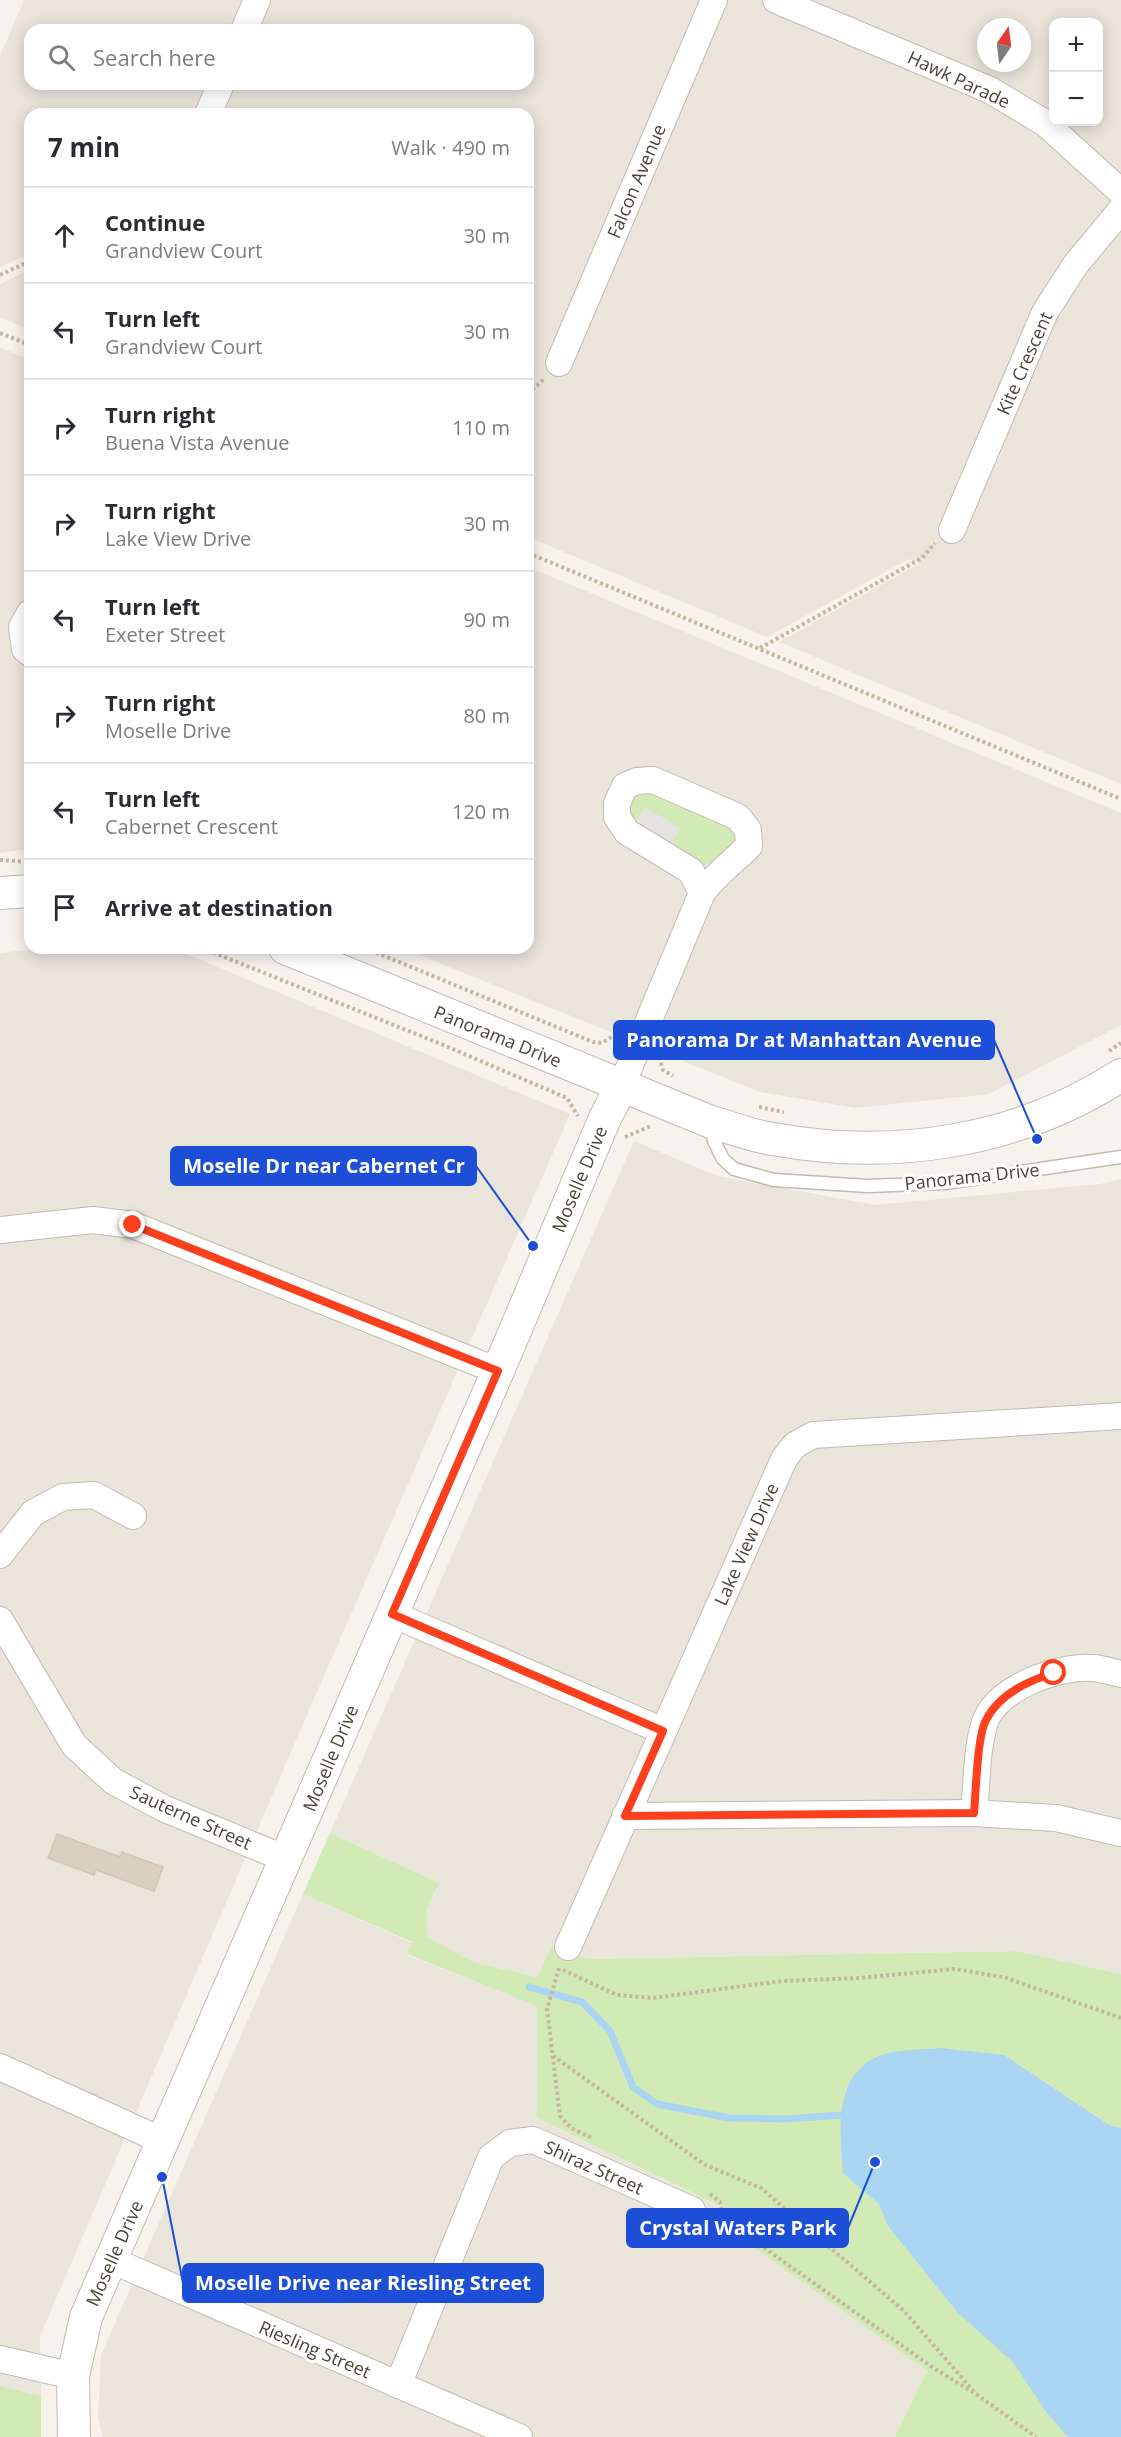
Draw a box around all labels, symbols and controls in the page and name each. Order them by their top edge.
north arrow [977,18,1031,72]
map controls [1049,18,1103,126]
button: + [1049,18,1103,72]
search box [24,24,534,90]
icon: search [45,41,78,74]
text: Search here [93,42,216,72]
street label: Hawk Parade [904,45,1014,113]
button: − [1049,72,1103,126]
street label: Falcon Avenue [601,120,671,242]
text: 7 min [48,129,120,165]
text: Walk · 490 m [391,134,510,161]
text: Continue [105,207,205,237]
icon: ahead [48,219,81,252]
text: 30 m [463,222,510,249]
text: Grandview Court [105,237,263,264]
text: Turn left [105,303,200,333]
street label: Kite Crescent [991,308,1057,418]
icon: left [48,315,81,348]
text: 30 m [463,318,510,345]
text: Grandview Court [105,333,263,360]
text: Turn right [105,399,216,429]
icon: right [48,411,81,444]
text: 110 m [452,414,510,441]
text: Buena Vista Avenue [105,429,290,456]
text: Turn right [105,495,216,525]
icon: right [48,507,81,540]
text: 30 m [463,510,510,537]
text: Lake View Drive [105,525,251,552]
text: Turn left [105,591,200,621]
icon: left [48,603,81,636]
text: 90 m [463,606,510,633]
text: Exeter Street [105,621,225,648]
text: Turn right [105,687,216,717]
icon: right [48,699,81,732]
text: 80 m [463,702,510,729]
text: Moselle Drive [105,717,231,744]
text: Turn left [105,783,200,813]
icon: left [48,795,81,828]
text: 120 m [452,798,510,825]
text: Cabernet Crescent [105,813,278,840]
icon: arrive [48,891,81,924]
text: Arrive at destination [105,892,333,922]
street label: Panorama Drive [431,1000,565,1072]
callout: Panorama Dr at Manhattan Avenue [614,1021,994,1059]
text: Panorama Dr at Manhattan Avenue [626,1026,982,1053]
street label: Moselle Drive [546,1122,612,1236]
callout: Moselle Dr near Cabernet Cr [171,1147,476,1185]
text: Moselle Dr near Cabernet Cr [183,1152,465,1179]
street label: Panorama Drive [903,1157,1041,1195]
route end [119,1211,145,1237]
street label: Lake View Drive [708,1479,784,1609]
route start [1040,1659,1066,1685]
street label: Moselle Drive [297,1701,363,1815]
street label: Sauterne Street [126,1779,256,1855]
street label: Shiraz Street [541,2134,647,2200]
street label: Moselle Drive [80,2196,148,2310]
callout: Crystal Waters Park [627,2209,848,2247]
text: Crystal Waters Park [639,2214,837,2241]
callout: Moselle Drive near Riesling Street [183,2264,543,2302]
text: Moselle Drive near Riesling Street [195,2269,531,2296]
street label: Riesling Street [255,2315,375,2383]

